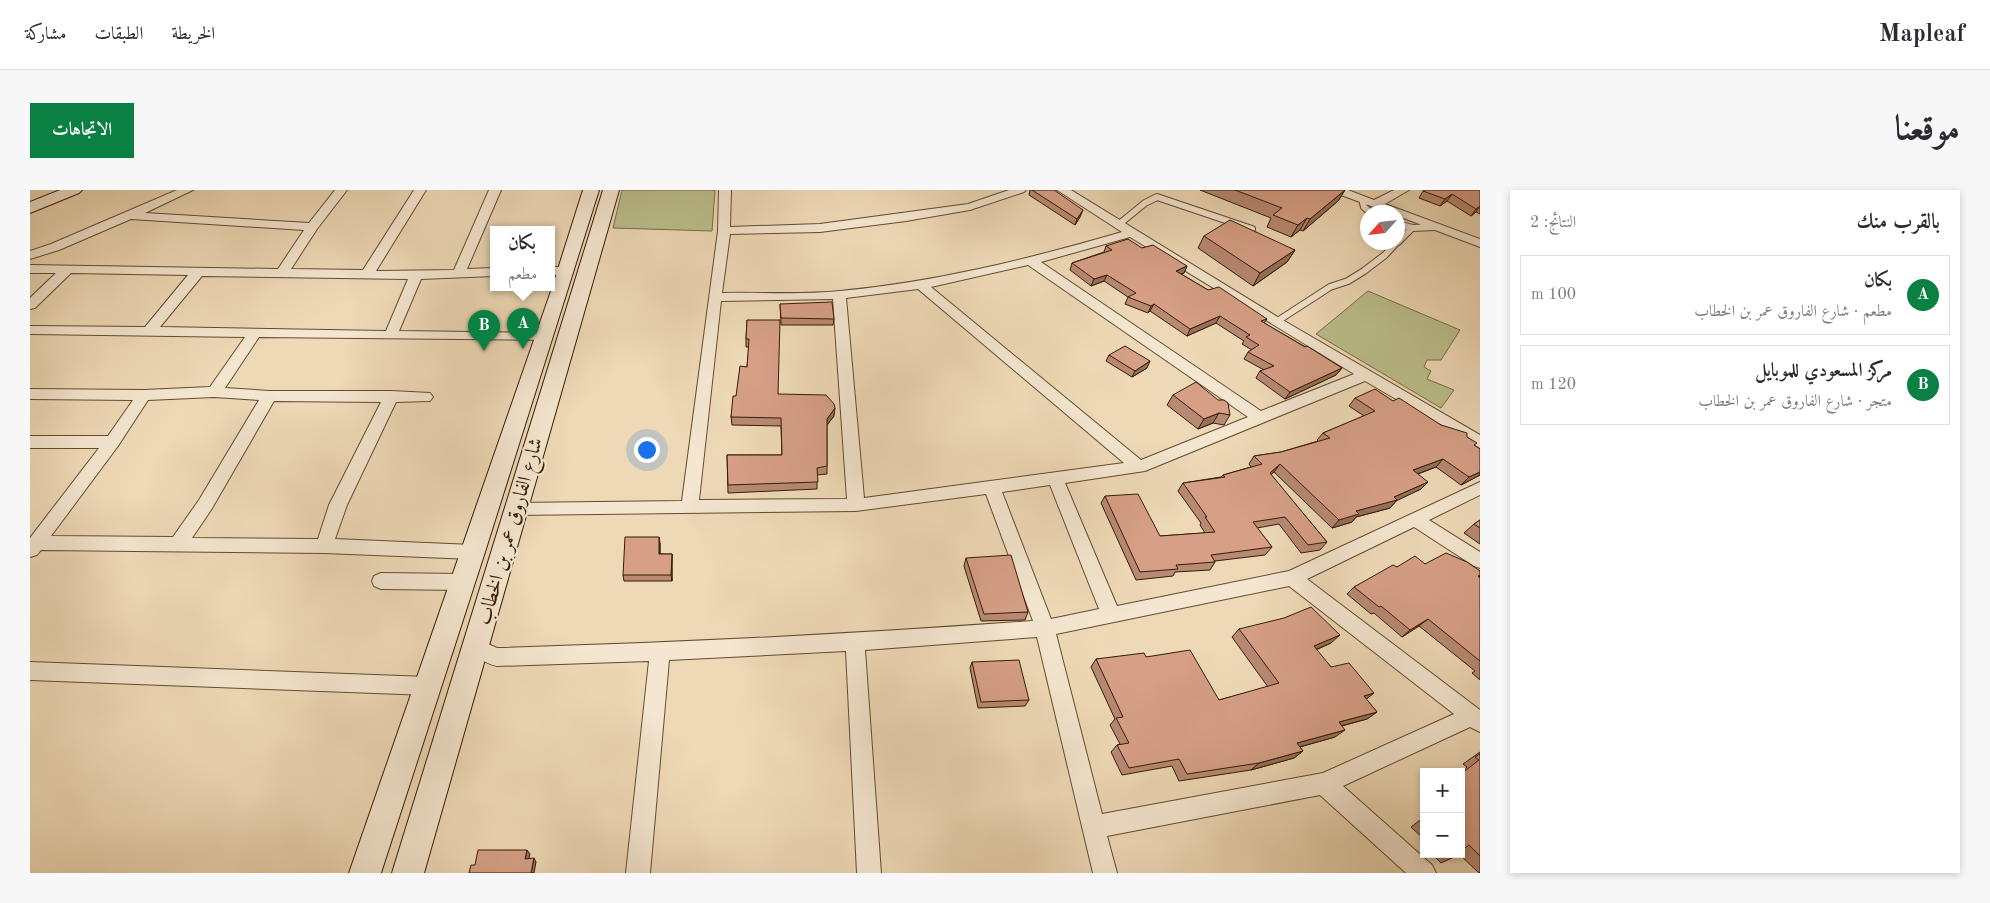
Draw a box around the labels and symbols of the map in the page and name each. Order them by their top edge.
north arrow [1360,205,1405,250]
pin: A [507,308,539,349]
pin: B [468,310,500,351]
street label: شارع الفاروق عمر بن الخطاب [475,436,553,629]
your location [634,437,660,463]

